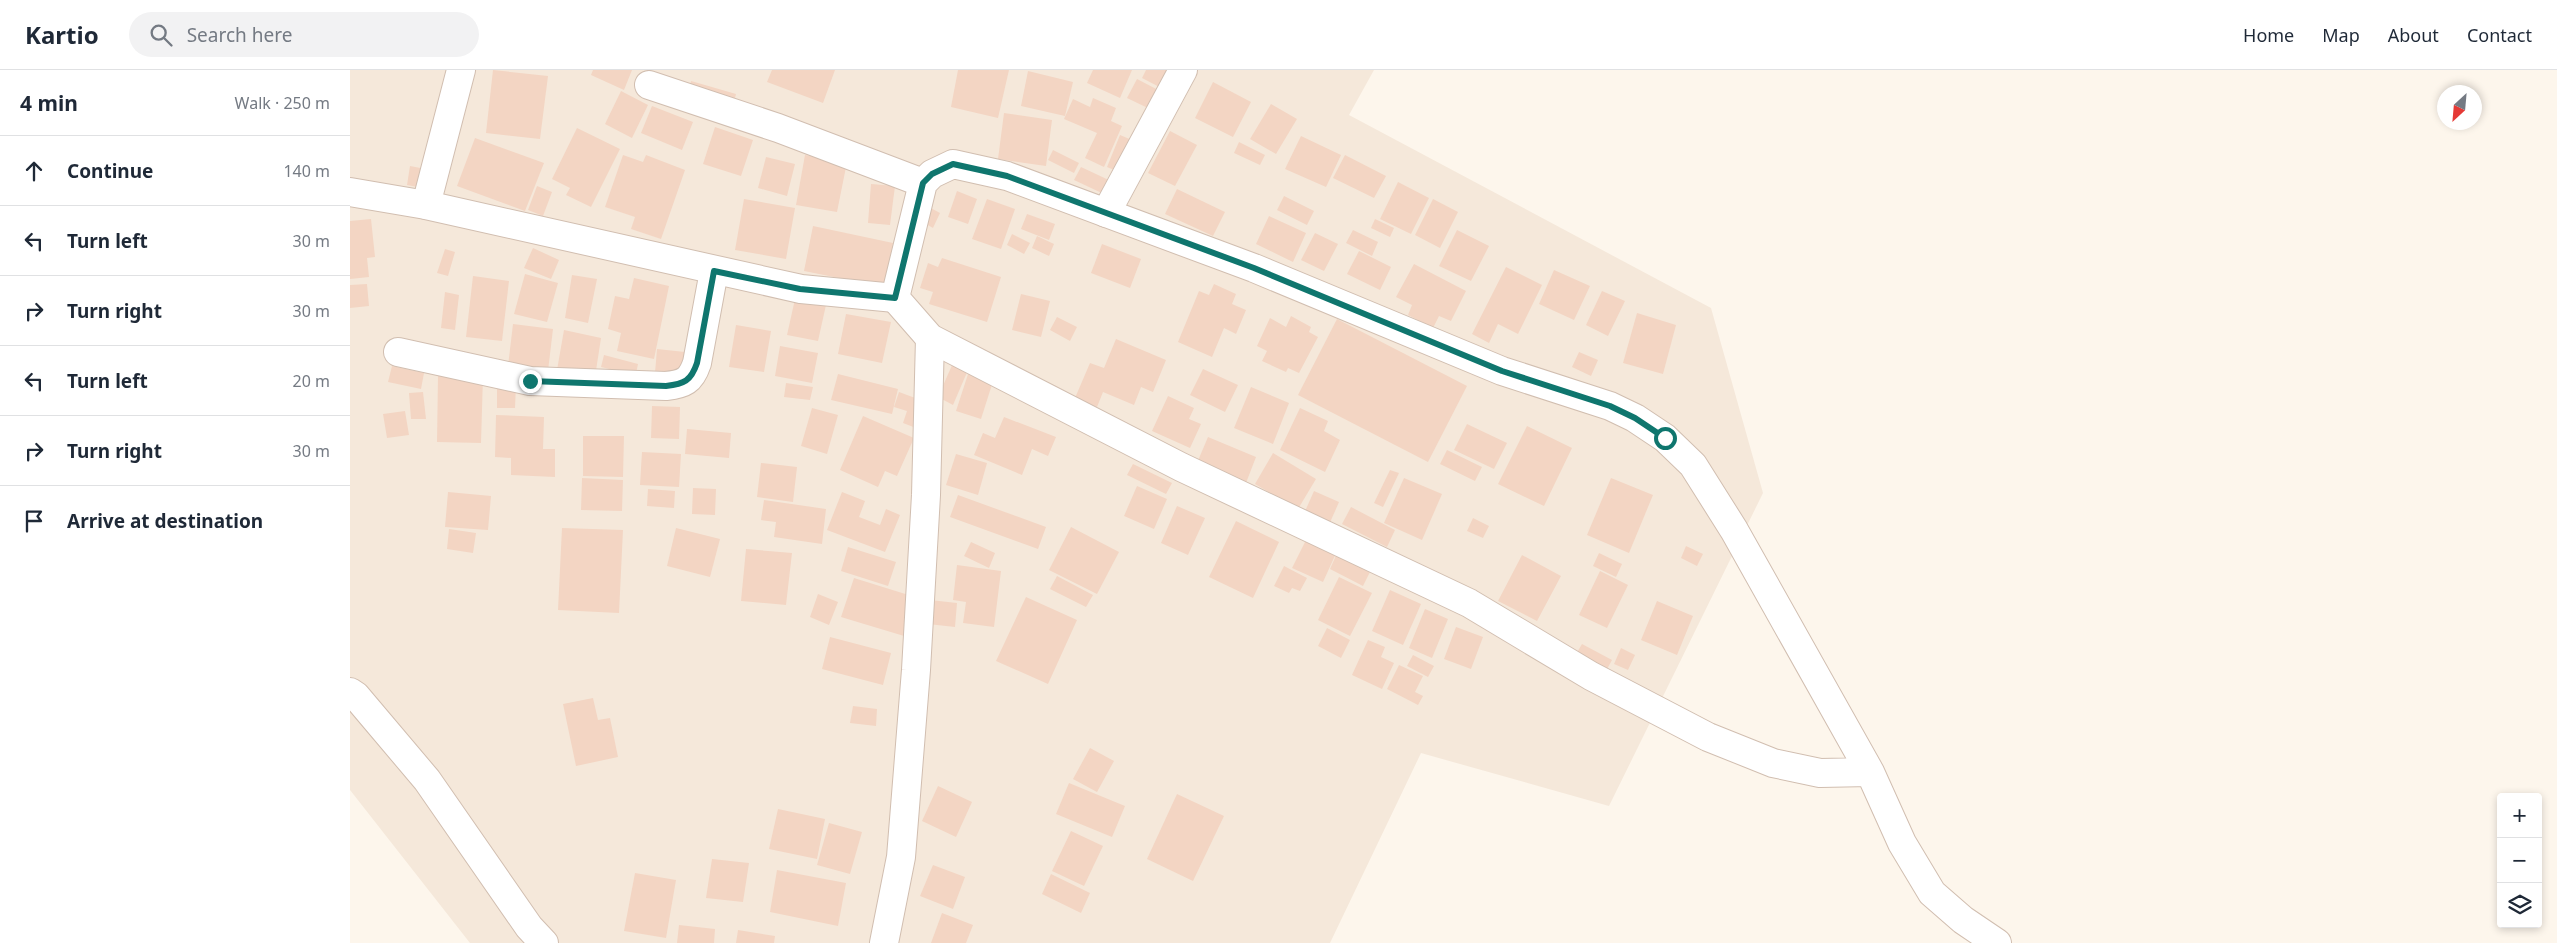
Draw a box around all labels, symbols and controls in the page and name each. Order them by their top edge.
search box [129,12,479,57]
text: Kartio [25,18,99,51]
icon: search [147,21,175,49]
text: Search here [187,22,292,48]
text: Home [2243,23,2294,47]
text: Map [2322,23,2360,47]
text: About [2388,23,2439,47]
text: Contact [2467,23,2532,47]
north arrow [2437,85,2482,130]
text: 4 min [20,89,78,117]
text: Walk · 250 m [235,92,330,114]
icon: ahead [20,157,48,185]
text: Continue [67,158,153,184]
text: 140 m [283,160,330,182]
icon: left [20,227,48,255]
text: Turn left [67,228,148,254]
text: 30 m [293,230,330,252]
icon: right [20,297,48,325]
text: Turn right [67,298,162,324]
text: 30 m [293,300,330,322]
icon: left [20,367,48,395]
text: Turn left [67,368,148,394]
text: 20 m [293,370,330,392]
route end [519,370,542,393]
route start [1654,427,1677,450]
icon: right [20,437,48,465]
text: Turn right [67,438,162,464]
text: 30 m [293,440,330,462]
icon: arrive [20,507,48,535]
text: Arrive at destination [67,508,263,534]
map controls [2497,793,2542,928]
button: + [2497,793,2542,838]
button: − [2497,838,2542,883]
button: layers [2497,883,2542,928]

